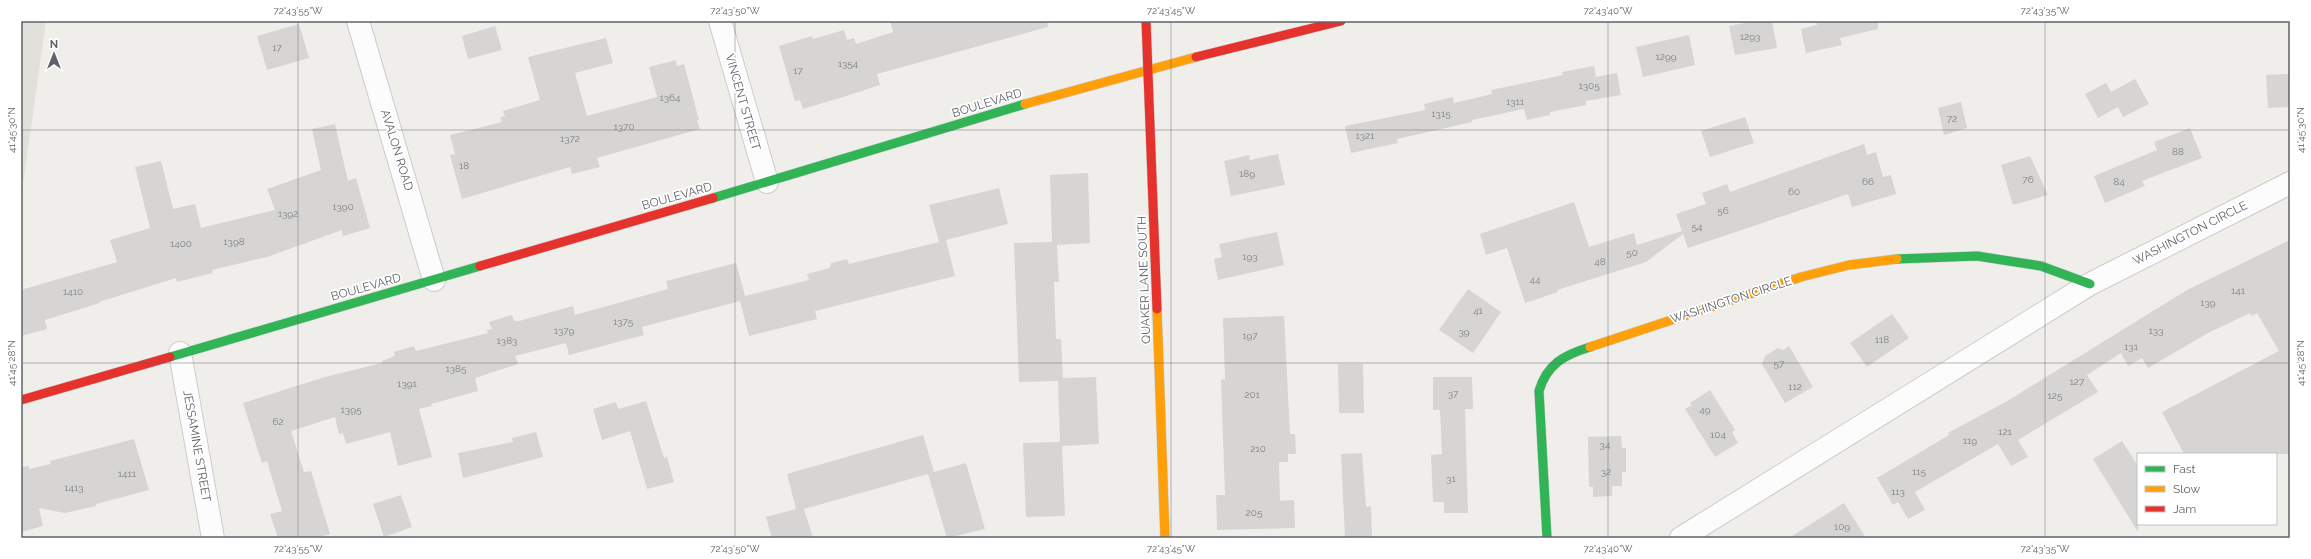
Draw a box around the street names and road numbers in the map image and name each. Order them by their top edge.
street label: VINCENT STREET [723,52,764,152]
street label: BOULEVARD [950,86,1024,120]
street label: AVALON ROAD [378,108,416,193]
street label: BOULEVARD [640,179,714,213]
street label: WASHINGTON CIRCLE [2130,198,2250,268]
street label: QUAKER LANE SOUTH [1135,216,1153,344]
street label: BOULEVARD [329,270,403,304]
street label: WASHINGTON CIRCLE [1669,274,1793,326]
street label: JESSAMINE STREET [180,389,214,504]

